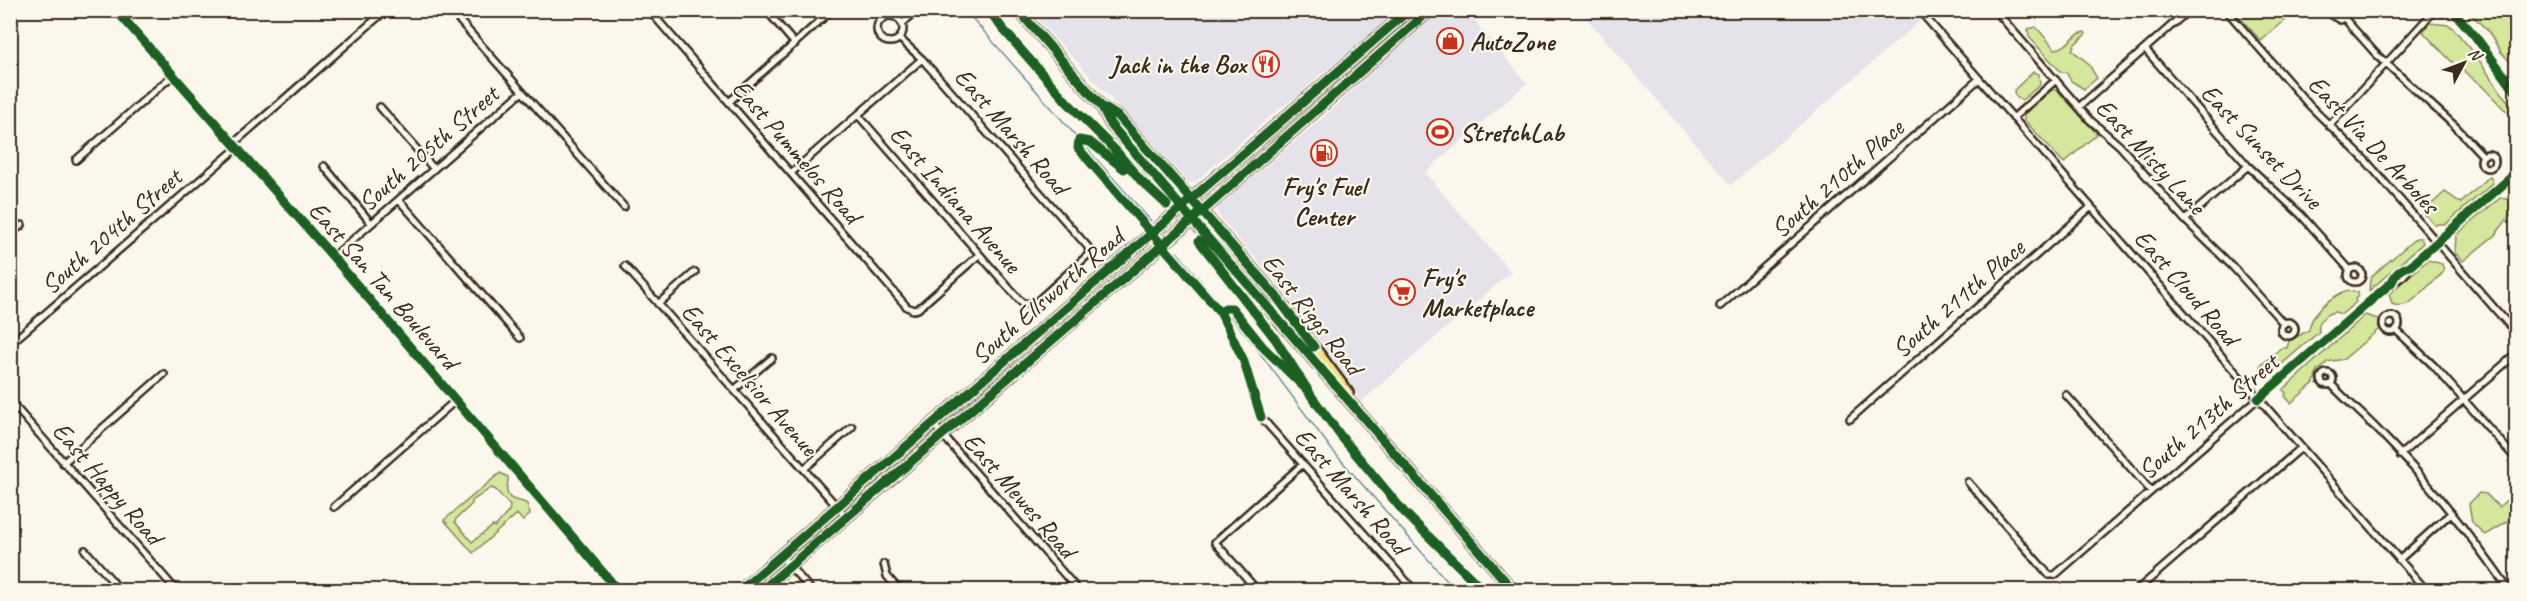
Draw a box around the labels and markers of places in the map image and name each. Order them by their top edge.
place label: AutoZone [1470,25,1557,58]
shop icon: AutoZone [1435,26,1465,56]
place label: Jack in the Box [1108,48,1248,81]
restaurant icon: Jack in the Box [1251,49,1281,79]
place label: StretchLab [1460,116,1566,149]
sports icon: StretchLab [1425,117,1455,147]
fuel station icon: Fry's Fuel Center [1309,138,1339,168]
place label: Fry's Fuel Center [1282,170,1370,233]
place label: Fry's Marketplace [1422,261,1535,324]
supermarket icon: Fry's Marketplace [1387,277,1417,307]

